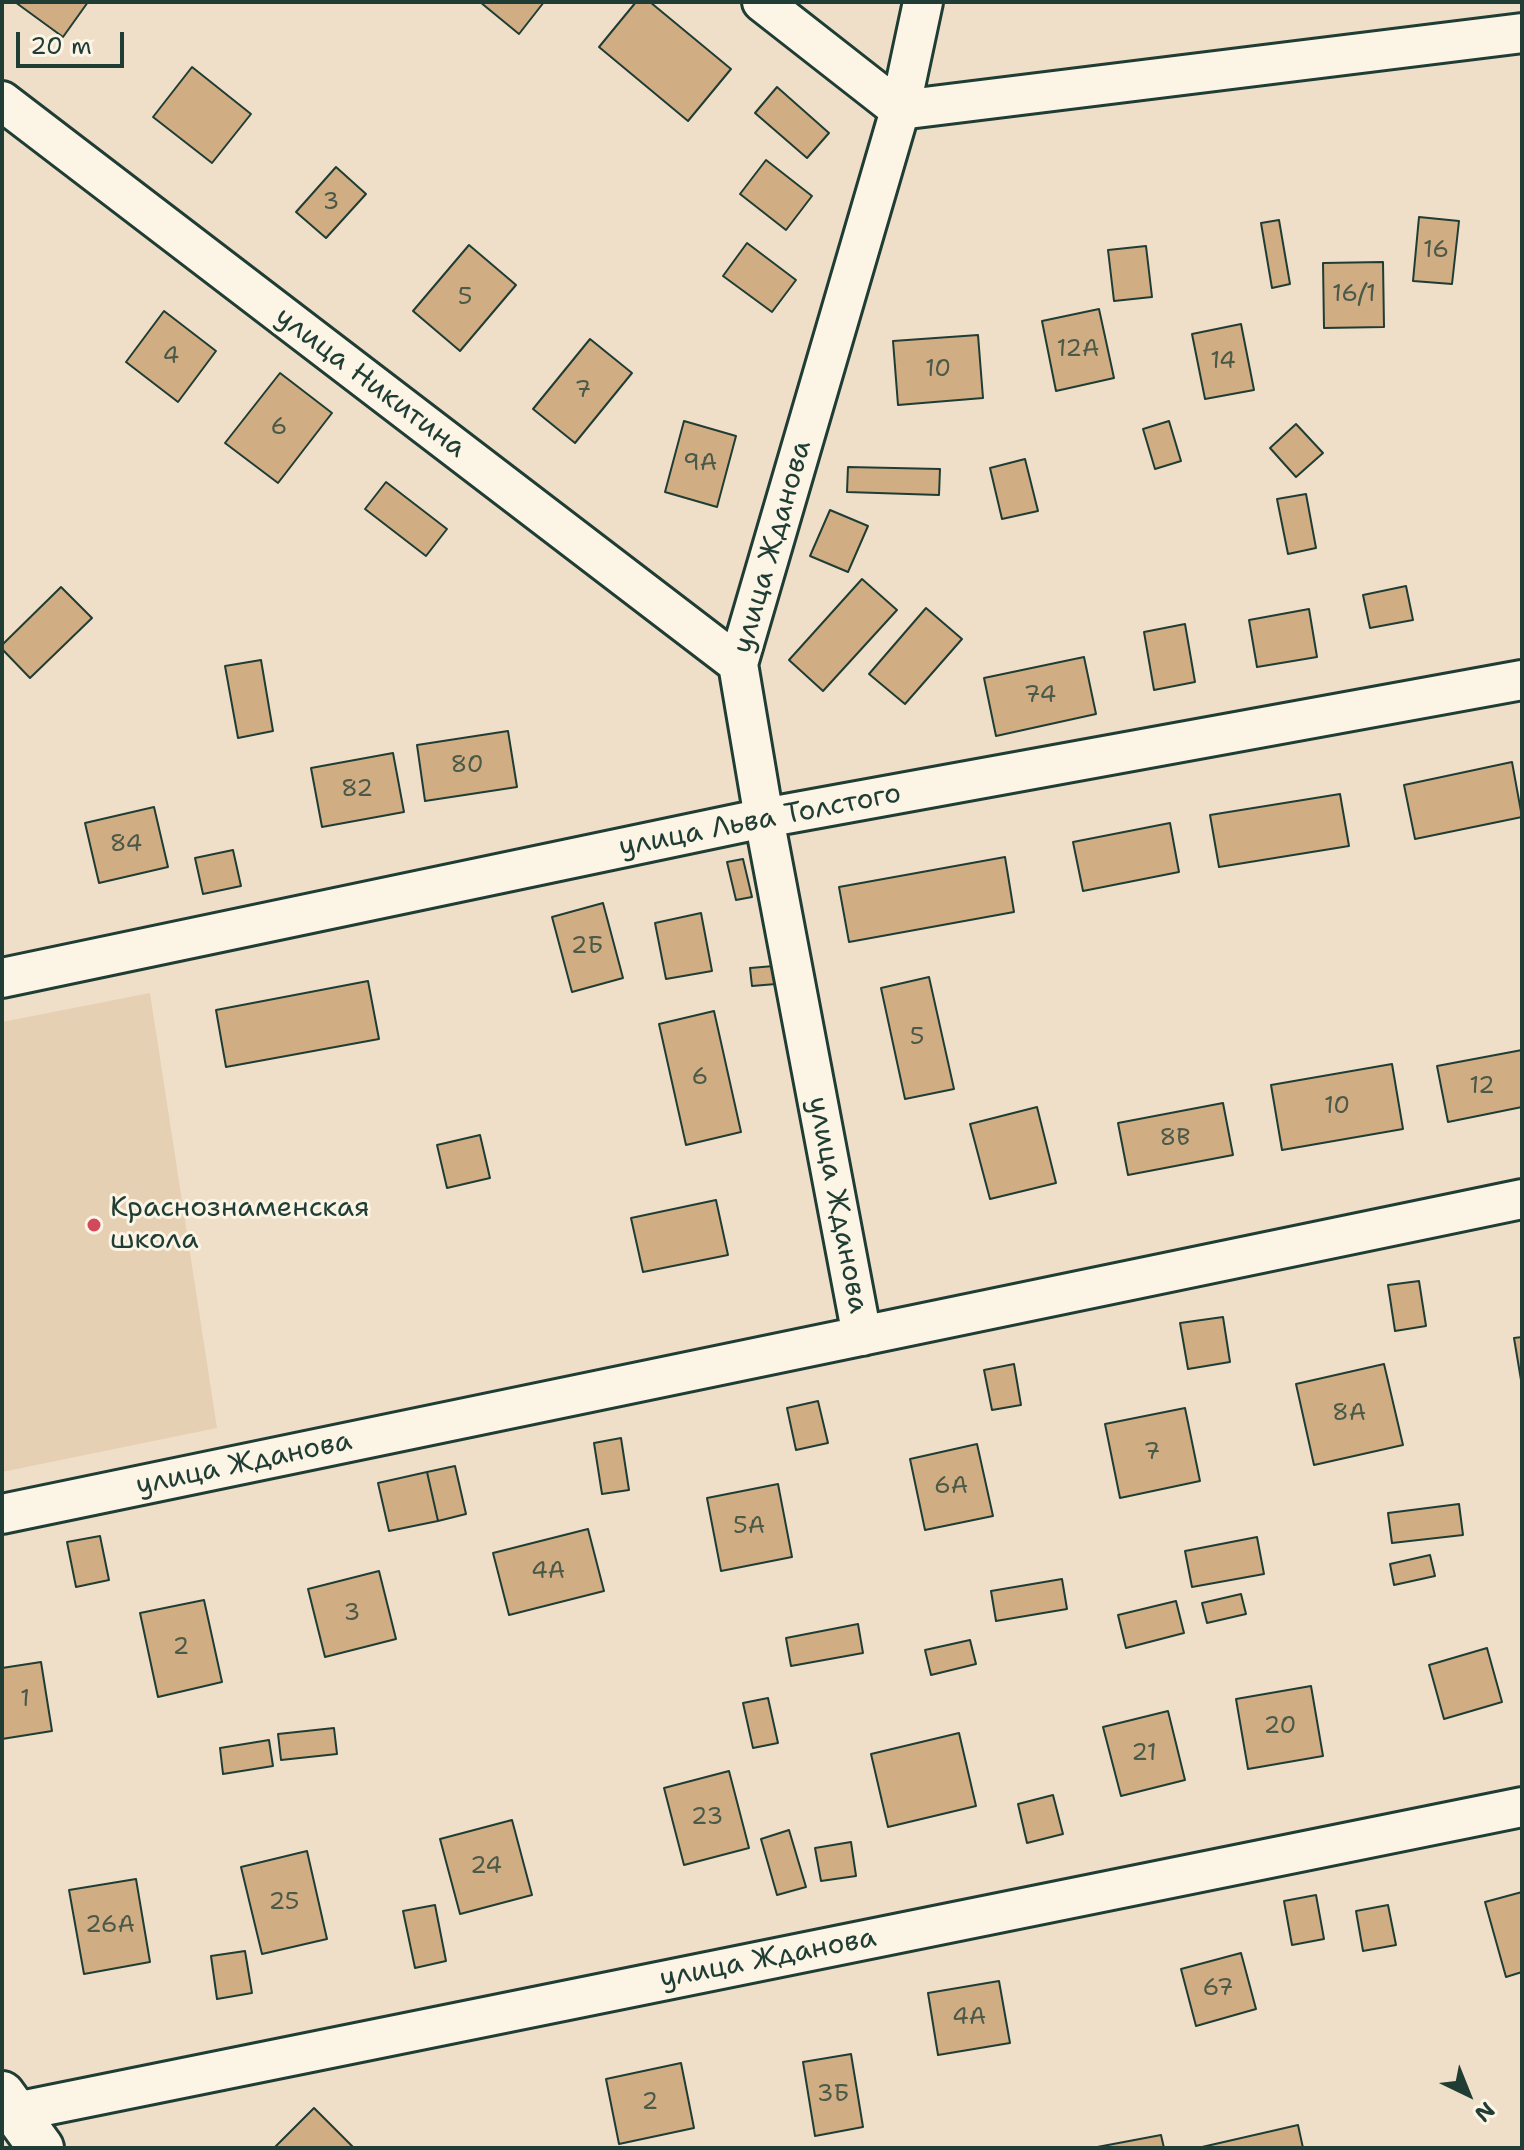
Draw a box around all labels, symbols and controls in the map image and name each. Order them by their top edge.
scale bar [20,16,128,66]
text: 20 m [30,30,92,62]
house number: 3 [323,189,339,217]
house number: 16 [1423,237,1449,265]
house number: 16/1 [1332,281,1376,309]
house number: 5 [458,284,472,312]
street label: улица Никитина [268,300,472,466]
house number: 12А [1056,336,1100,364]
house number: 4 [163,343,179,371]
house number: 14 [1210,348,1236,376]
house number: 10 [925,356,951,384]
house number: 7 [575,377,591,405]
house number: 6 [271,414,287,442]
street label: улица Жданова [727,437,819,657]
house number: 9А [683,450,717,478]
house number: 74 [1024,682,1056,710]
house number: 80 [450,752,484,780]
house number: 82 [341,776,373,804]
street label: улица Льва Толстого [616,777,904,865]
house number: 84 [110,831,142,859]
house number: 2Б [571,933,603,961]
house number: 5 [910,1024,924,1052]
house number: 6 [692,1064,708,1092]
house number: 12 [1469,1073,1495,1101]
house number: 10 [1324,1093,1350,1121]
street label: улица Жданова [800,1094,874,1316]
house number: 8В [1160,1125,1190,1153]
place label: Краснознаменская школа [110,1192,370,1258]
marker: Краснознаменская школа [85,1216,103,1234]
house number: 8А [1332,1400,1366,1428]
street label: улица Жданова [133,1425,355,1503]
house number: 7 [1144,1439,1160,1467]
house number: 6А [934,1473,968,1501]
house number: 5А [733,1513,765,1541]
house number: 4А [531,1558,565,1586]
house number: 3 [344,1600,360,1628]
house number: 2 [173,1634,189,1662]
house number: 1 [20,1686,30,1714]
house number: 20 [1264,1713,1296,1741]
house number: 21 [1131,1740,1157,1768]
house number: 23 [691,1804,723,1832]
house number: 24 [470,1853,502,1881]
house number: 25 [268,1889,300,1917]
house number: 26А [85,1912,135,1940]
street label: улица Жданова [657,1922,879,1996]
house number: 67 [1203,1975,1233,2003]
house number: 4А [952,2004,986,2032]
north arrow [1428,2054,1508,2134]
house number: 3Б [817,2081,849,2109]
house number: 2 [642,2089,658,2117]
text: N [1468,2095,1501,2128]

